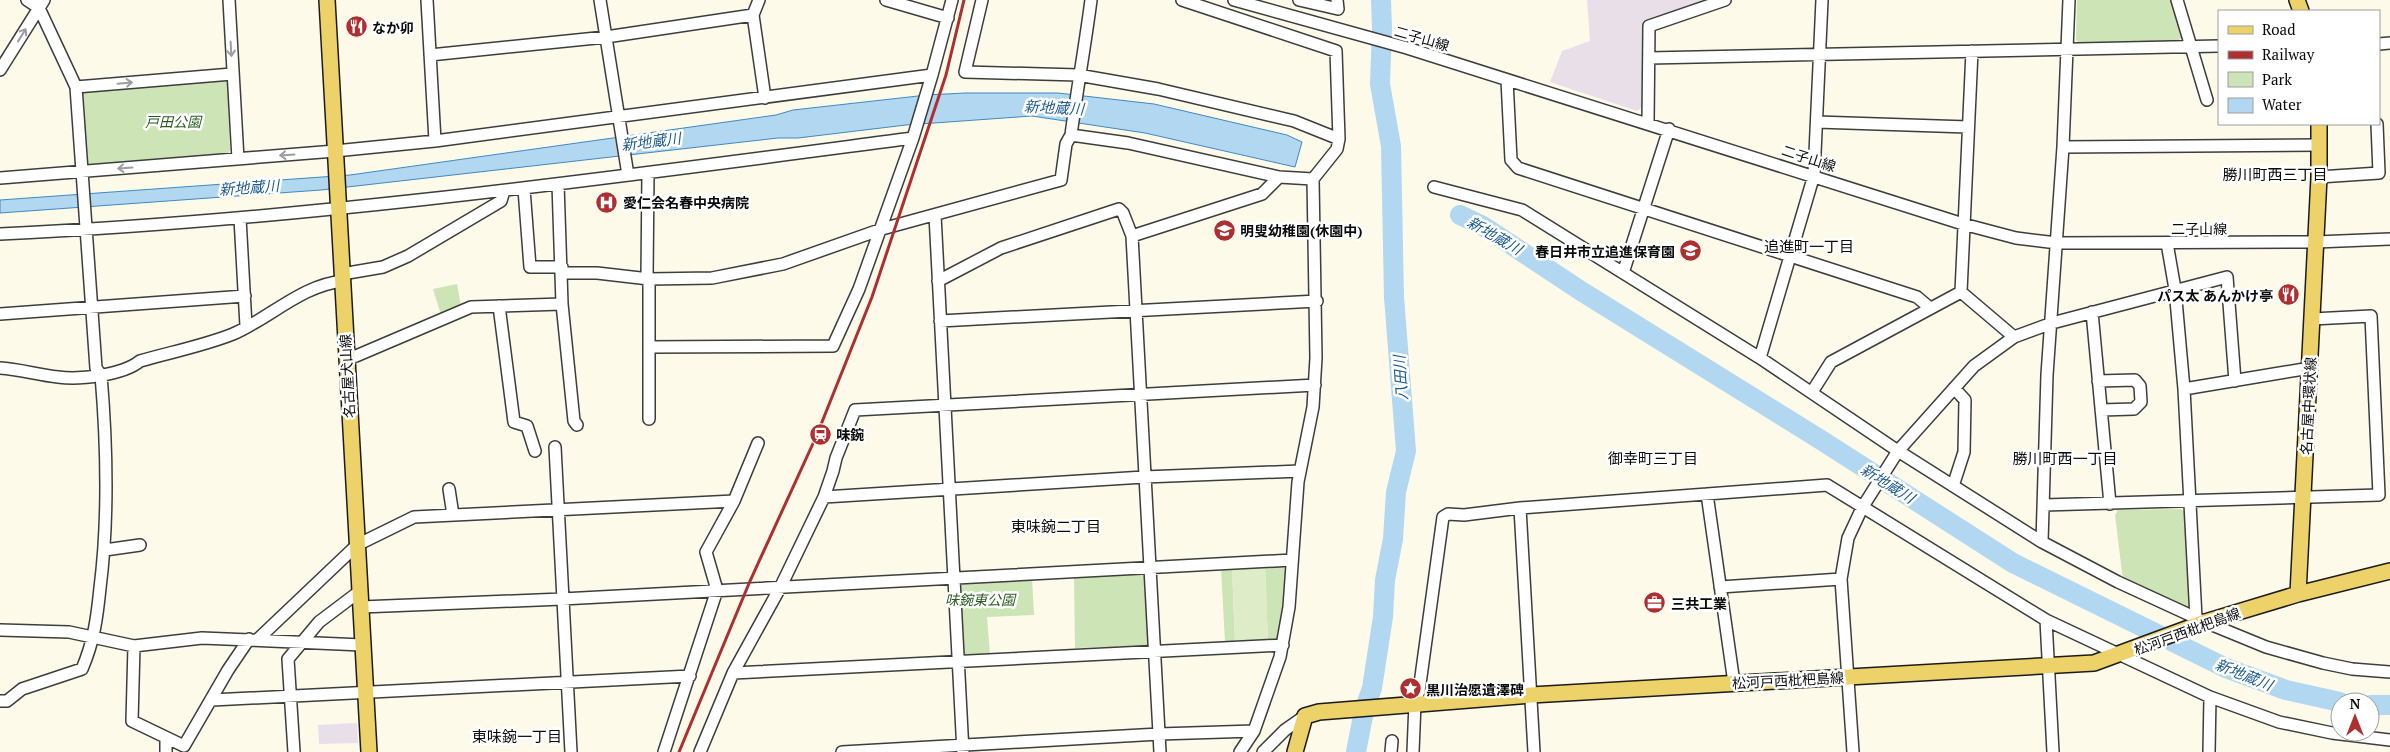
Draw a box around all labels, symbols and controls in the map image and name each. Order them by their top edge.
legend [2218,10,2380,125]
restaurant icon: なか卯 [344,15,368,39]
place label: なか卯 [372,18,414,37]
text: Road [2262,19,2295,39]
street label: 二子山線 [1392,21,1452,55]
one-way arrow [17,28,27,42]
one-way arrow [226,40,236,56]
text: Railway [2262,44,2315,64]
text: Park [2262,69,2292,89]
one-way arrow [116,79,132,88]
text: Water [2262,94,2302,114]
water label: 新地蔵川 [1024,95,1086,119]
park label: 戸田公園 [145,112,203,131]
water label: 新地蔵川 [620,127,684,155]
street label: 二子山線 [1779,140,1839,176]
one-way arrow [279,150,295,160]
one-way arrow [117,163,133,172]
district label: 勝川町西三丁目 [2222,164,2328,184]
water label: 新地蔵川 [218,175,282,199]
hospital icon: 愛仁会名春中央病院 [595,190,619,214]
place label: 愛仁会名春中央病院 [623,193,749,212]
water label: 新地蔵川 [1464,211,1528,260]
school or university icon: 明叟幼稚園(休園中) [1212,218,1236,242]
street label: 二子山線 [2171,219,2227,238]
place label: 明叟幼稚園(休園中) [1240,221,1363,240]
district label: 追進町一丁目 [1764,236,1854,256]
school or university icon: 春日井市立追進保育園 [1679,239,1703,263]
place label: 春日井市立追進保育園 [1535,242,1675,261]
restaurant icon: パス太 あんかけ亭 [2277,283,2301,307]
place label: パス太 あんかけ亭 [2157,286,2273,305]
street label: 名古屋犬山線 [335,334,359,418]
water label: 八田川 [1388,353,1412,401]
street label: 名古屋中環状線 [2296,357,2320,455]
station icon: 味鋺 [808,422,832,446]
place label: 味鋺 [836,425,864,444]
district label: 御幸町三丁目 [1608,448,1698,468]
district label: 勝川町西一丁目 [2012,448,2118,468]
water label: 新地蔵川 [1857,459,1920,508]
district label: 東味鋺二丁目 [1011,516,1101,536]
park label: 味鋺東公園 [945,590,1017,609]
office icon: 三共工業 [1643,591,1667,615]
place label: 三共工業 [1671,594,1727,613]
street label: 松河戸西枇杷島線 [2131,603,2243,659]
water label: 新地蔵川 [2212,653,2277,695]
street label: 松河戸西枇杷島線 [1732,668,1844,692]
place icon: 黒川治愿遺澤碑 [1398,677,1422,701]
place label: 黒川治愿遺澤碑 [1426,680,1524,699]
north arrow [2330,692,2380,742]
text: N [2350,694,2361,713]
district label: 東味鋺一丁目 [472,726,562,746]

